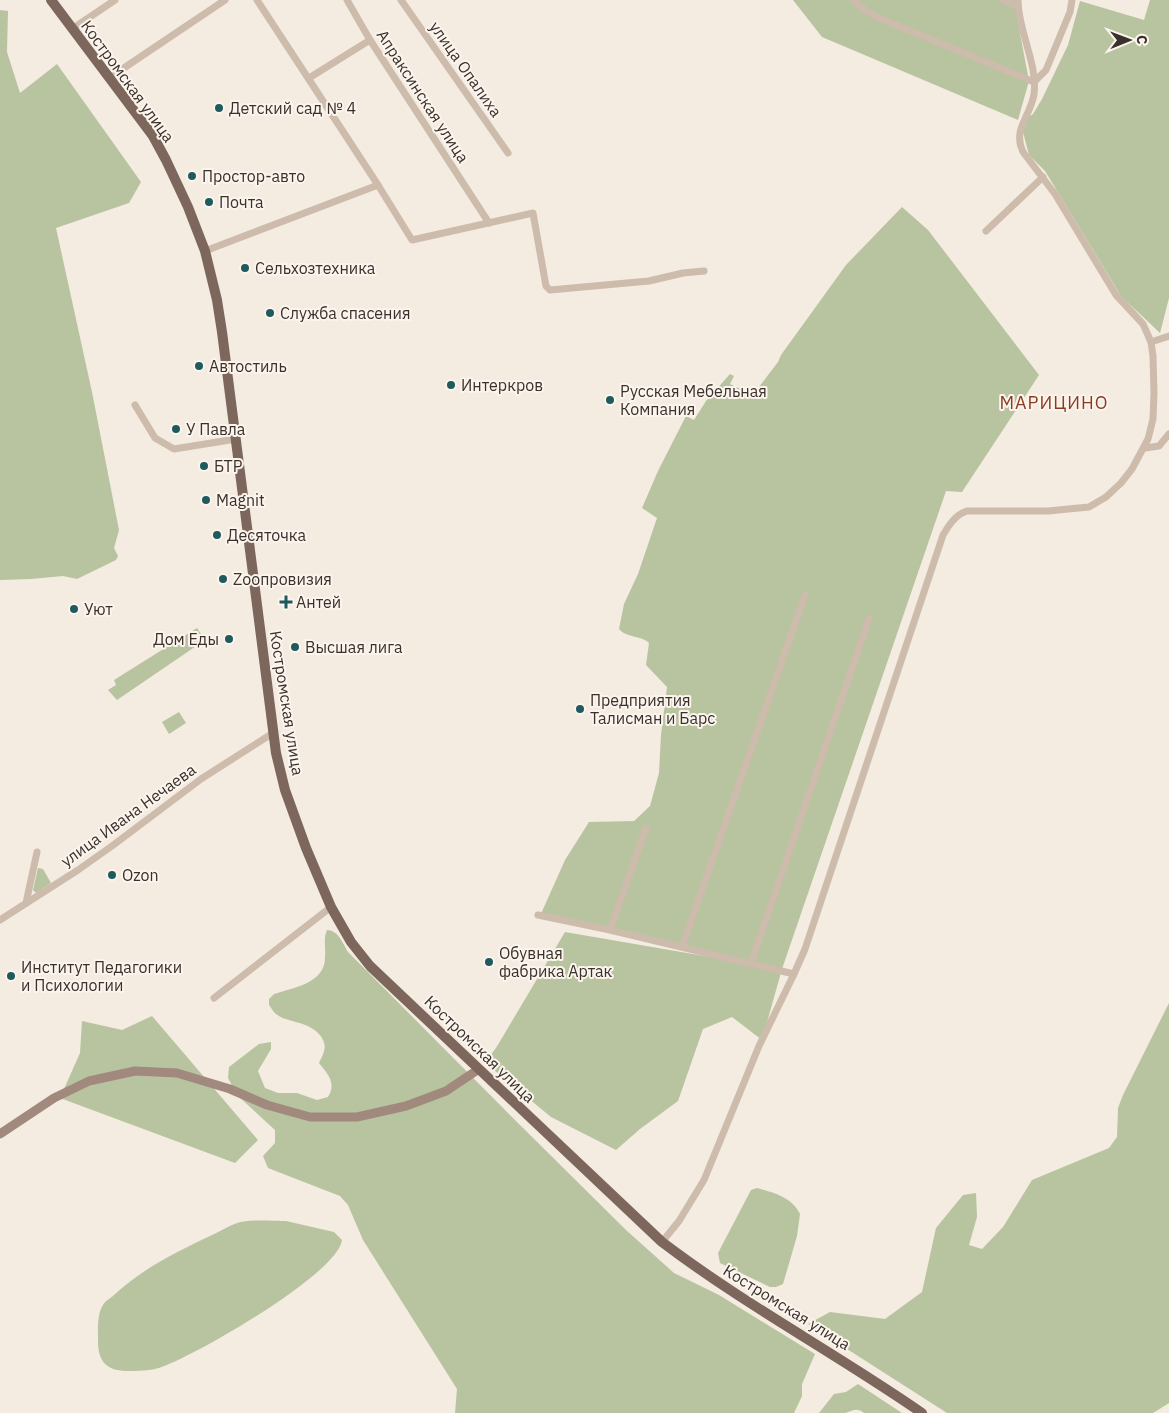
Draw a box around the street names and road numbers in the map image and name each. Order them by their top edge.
street label: Костромская улица [77,16,179,146]
street label: улица Опалиха [426,17,507,121]
street label: Апраксинская улица [373,26,474,167]
street label: Костромская улица [266,629,308,777]
street label: улица Ивана Нечаева [57,759,200,871]
street label: Костромская улица [421,991,540,1107]
street label: Костромская улица [720,1260,855,1354]

